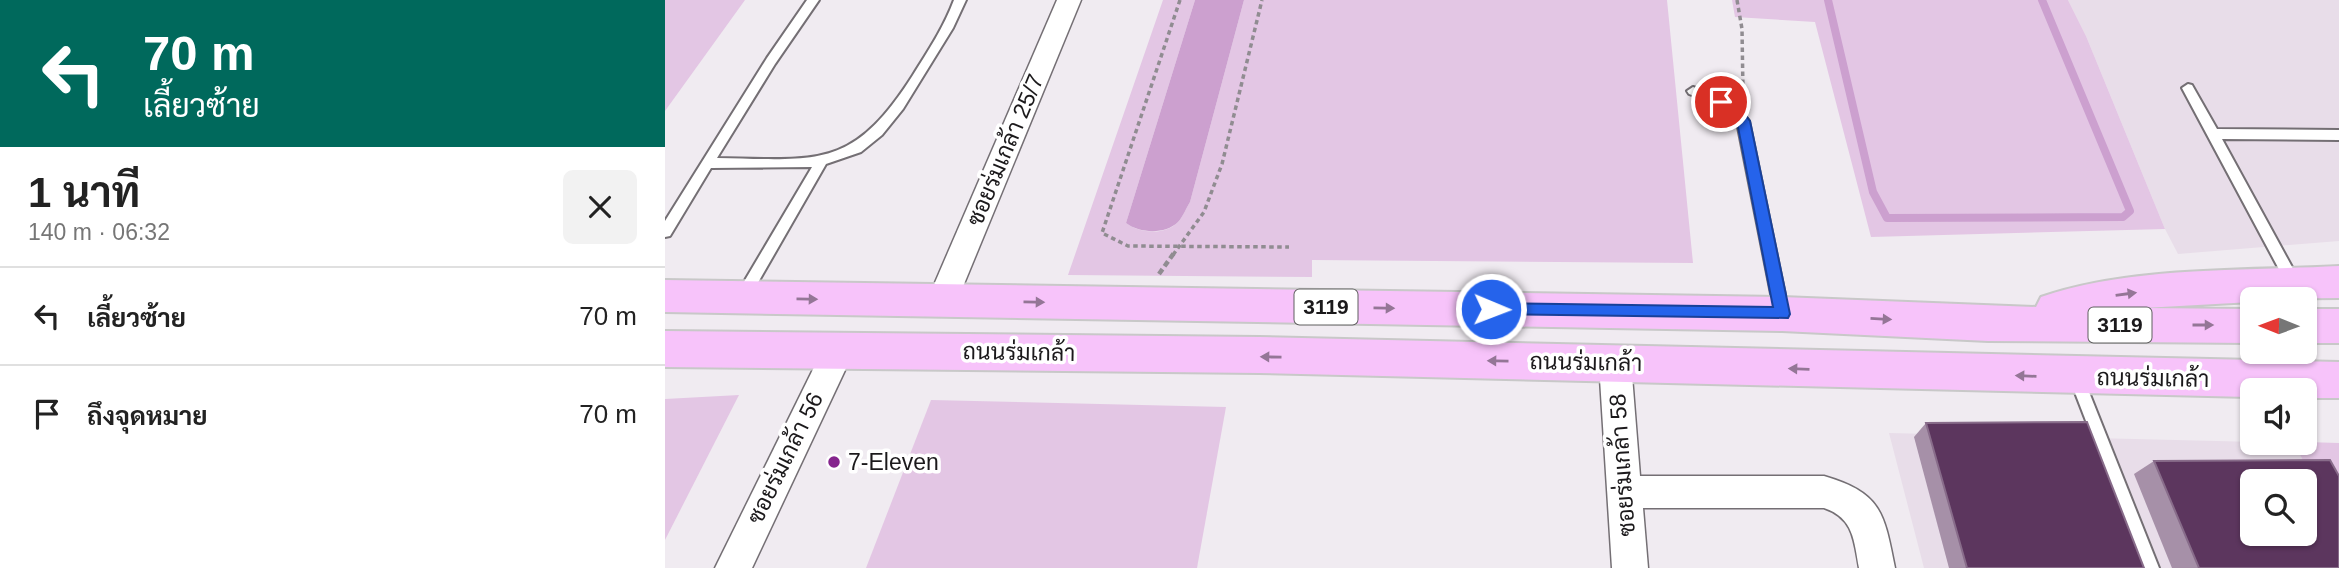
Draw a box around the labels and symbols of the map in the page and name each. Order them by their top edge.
street label: ซอยร่มเกล้า 25/7 [960,70,1049,230]
pin [1691,72,1751,132]
position arrow [1454,272,1528,346]
north arrow [2240,287,2317,364]
one-way arrow [2115,288,2137,299]
road number: 3119 [1295,290,1357,324]
one-way arrow [796,293,818,304]
one-way arrow [1023,296,1045,308]
one-way arrow [1373,302,1395,313]
road number: 3119 [2089,308,2151,342]
one-way arrow [1870,313,1892,324]
one-way arrow [2192,320,2214,331]
street label: ถนนร่มเกล้า [962,336,1076,366]
street label: ถนนร่มเกล้า [1529,346,1643,376]
one-way arrow [1259,351,1281,362]
one-way arrow [1487,355,1509,366]
street label: ถนนร่มเกล้า [2096,362,2210,392]
one-way arrow [1788,363,1810,374]
one-way arrow [2015,370,2037,382]
street label: ซอยร่มเกล้า 56 [740,387,828,528]
street label: ซอยร่มเกล้า 58 [1602,393,1640,537]
place label: 7-Eleven [848,449,939,475]
marker: 7-Eleven [826,454,842,470]

